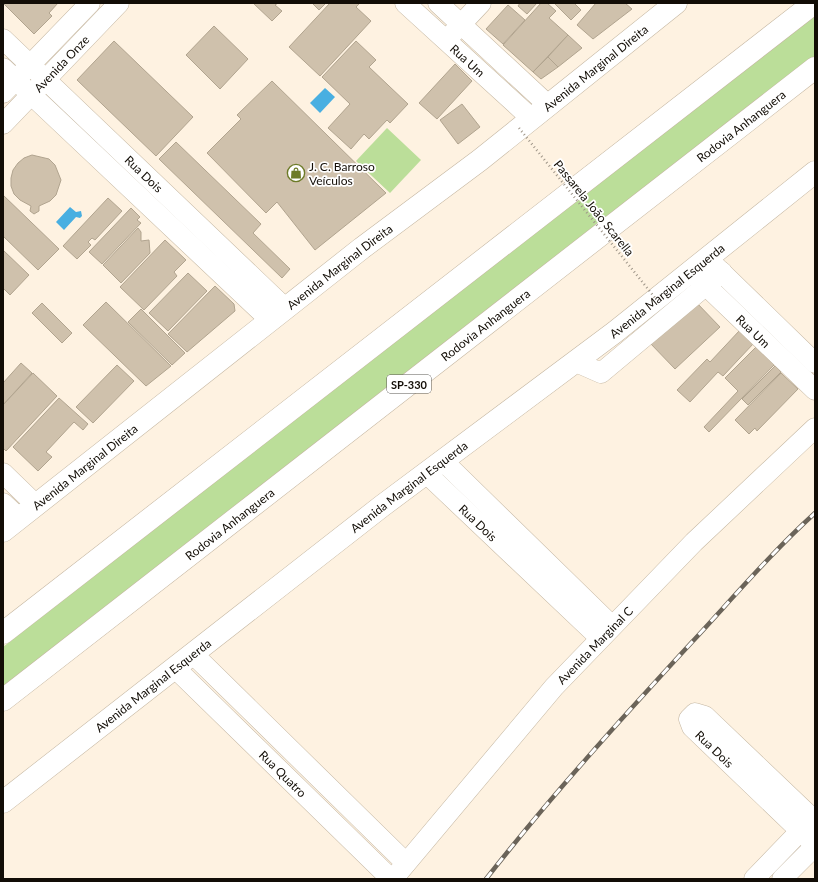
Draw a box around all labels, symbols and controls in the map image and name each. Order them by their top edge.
street label: Avenida Marginal Direita [540,21,651,114]
street label: Avenida Onze [30,32,92,95]
street label: Rua Um [447,41,488,80]
street label: Rodovia Anhanguera [693,86,788,165]
street label: Rua Dois [122,152,166,195]
street label: Passarela João Scarella [551,157,637,259]
place label: J. C. Barroso Veículos [309,159,375,188]
shop icon: J. C. Barroso Veículos [286,163,306,183]
street label: Avenida Marginal Direita [283,221,395,312]
street label: Avenida Marginal Esquerda [606,240,727,341]
street label: Rodovia Anhanguera [438,285,533,364]
street label: Rua Um [733,311,774,351]
road number: SP-330 [387,375,431,393]
street label: Avenida Marginal Direita [29,421,140,513]
street label: Avenida Marginal Esquerda [347,437,470,536]
street label: Rodovia Anhanguera [182,484,277,563]
street label: Rua Dois [456,501,500,544]
street label: Avenida Marginal C [554,603,636,687]
street label: Avenida Marginal Esquerda [92,635,214,735]
street label: Rua Dois [693,727,737,770]
street label: Rua Quatro [256,747,310,800]

